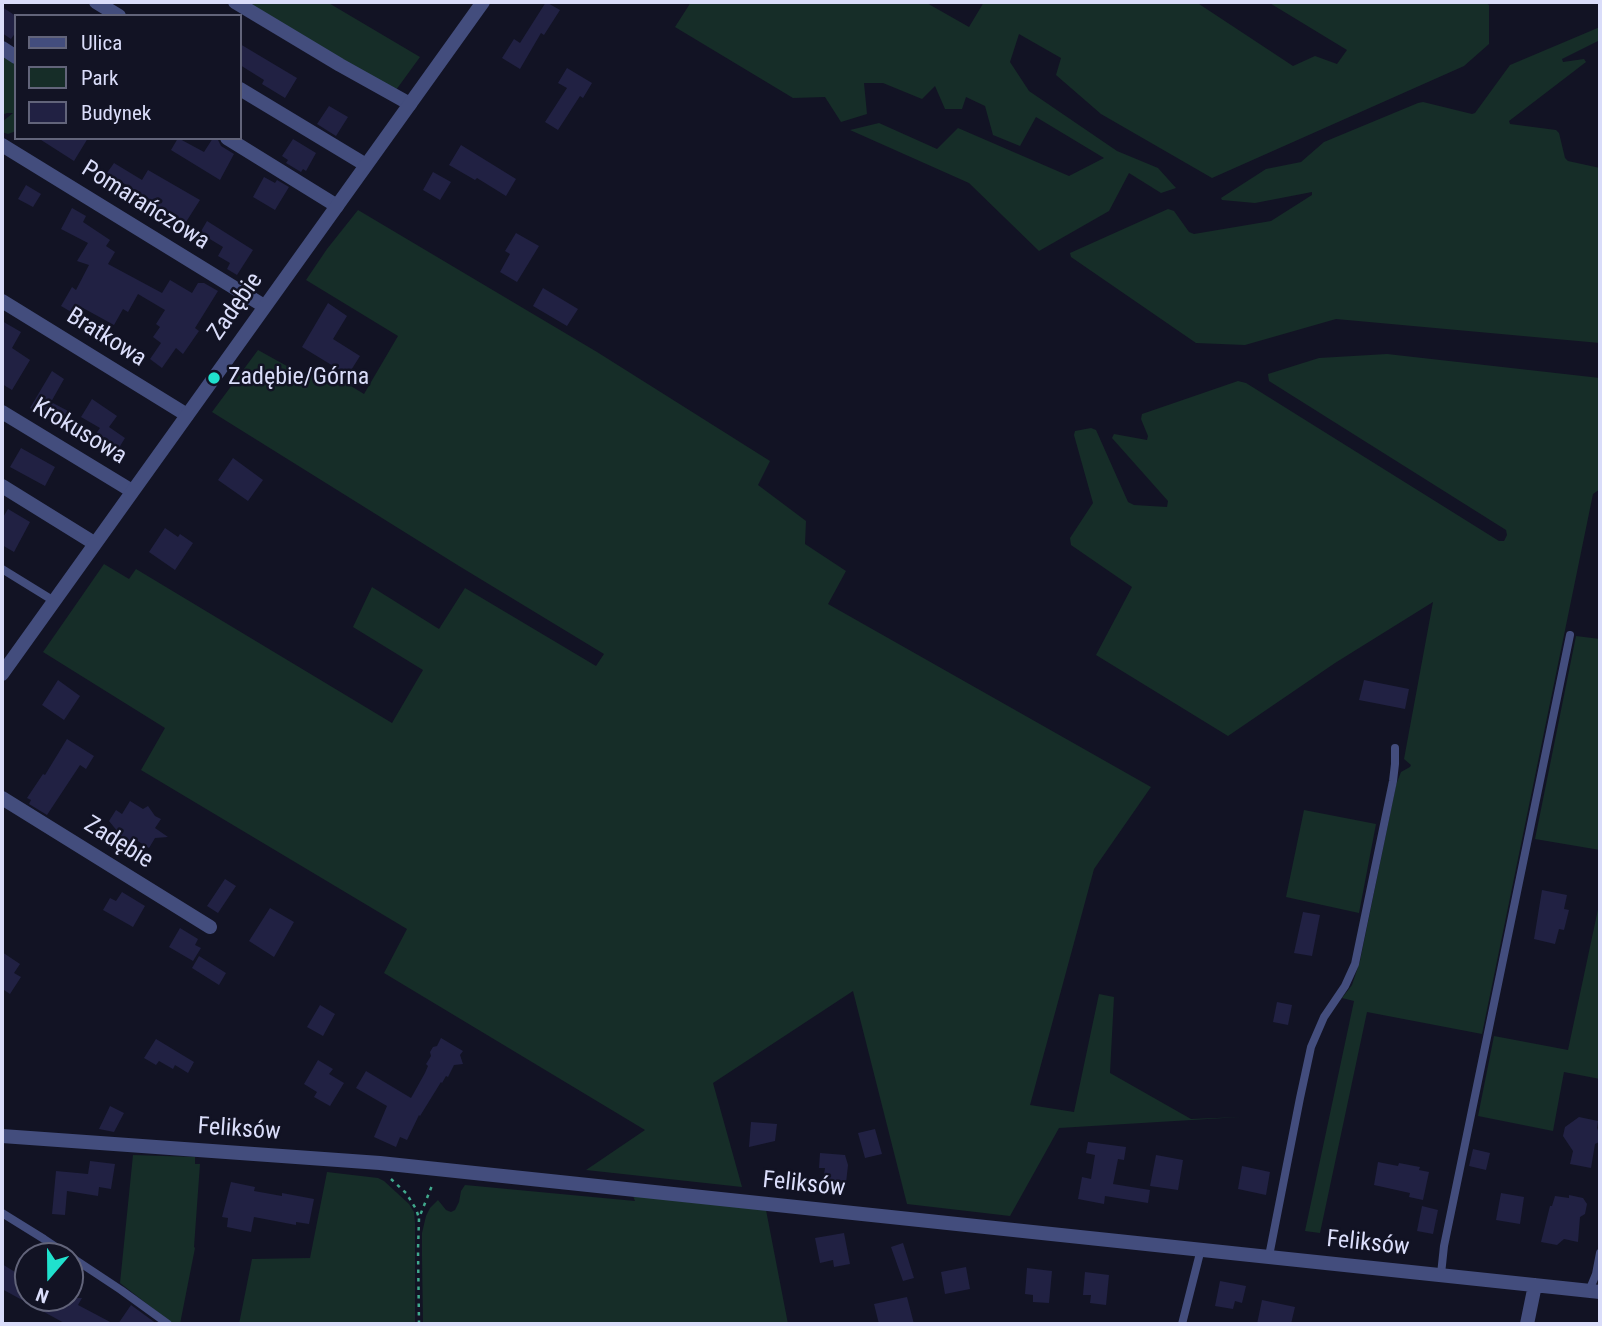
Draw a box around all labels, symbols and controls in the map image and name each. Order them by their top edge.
legend [14,14,242,140]
text: Ulica [81,31,122,55]
text: Park [81,66,118,90]
text: Budynek [81,101,151,125]
street label: Pomarańczowa [76,155,214,257]
street label: Zadębie [202,268,270,346]
street label: Bratkowa [61,302,151,374]
place label: Zadębie/Górna [228,364,369,392]
marker: Zadębie/Górna [206,370,222,386]
street label: Krokusowa [27,393,131,471]
street label: Zadębie [78,811,158,875]
street label: Feliksów [197,1113,281,1147]
street label: Feliksów [761,1166,847,1204]
street label: Feliksów [1325,1225,1411,1263]
north arrow [14,1242,84,1312]
text: N [33,1283,52,1308]

